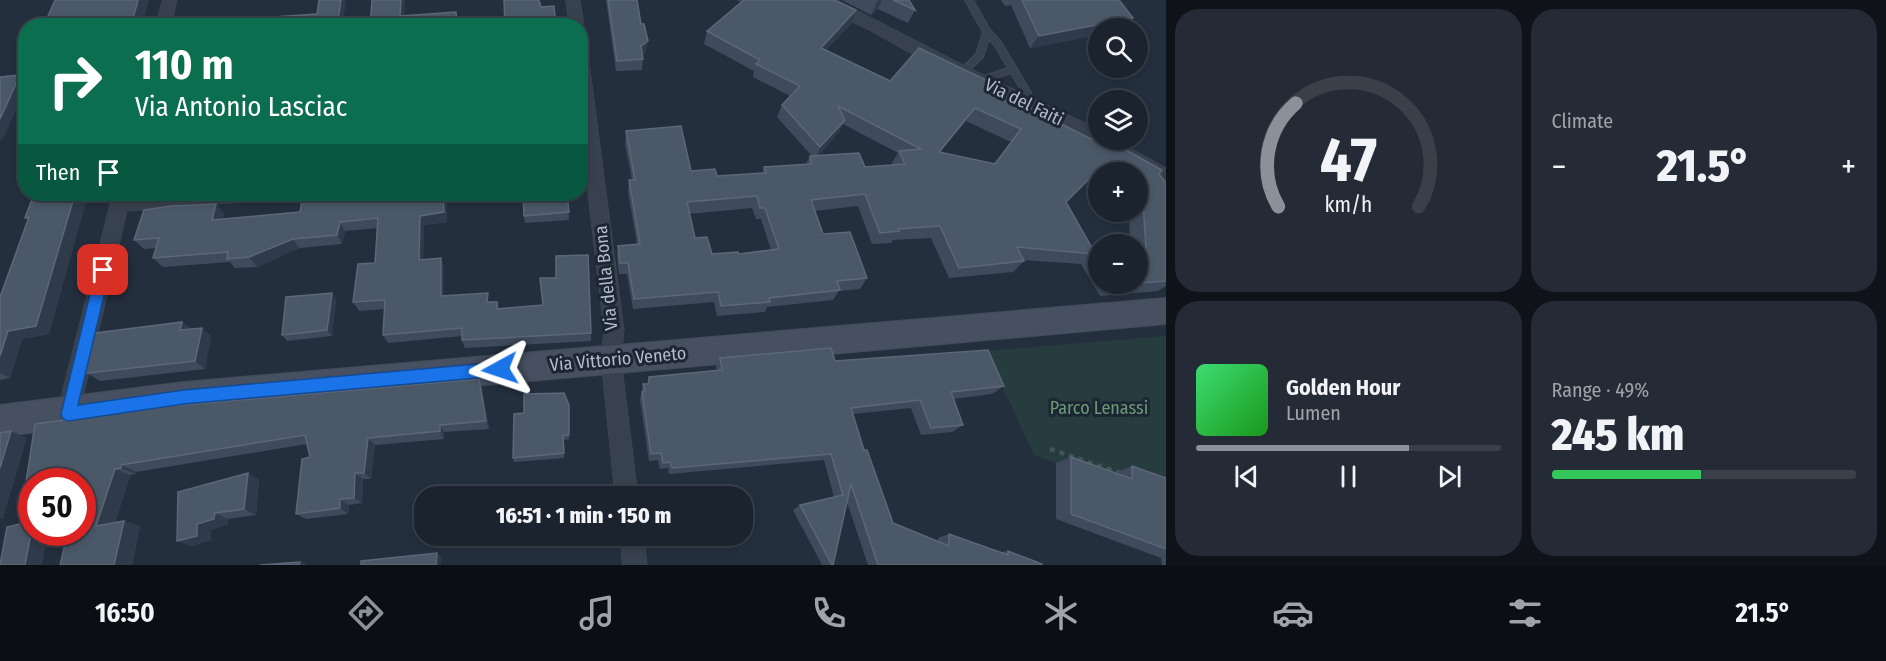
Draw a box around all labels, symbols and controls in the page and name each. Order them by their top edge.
map controls [1088,18,1148,294]
button: search [1088,18,1148,78]
text: 110 m [135,40,234,90]
icon: right [36,42,114,120]
street label: Via del Faiti [981,74,1067,130]
button: layers [1088,90,1148,150]
text: Via Antonio Lasciac [135,91,347,123]
text: Climate [1552,109,1613,133]
text: 47 [1320,123,1377,198]
text: 21.5° [1657,139,1751,193]
text: − [1552,147,1566,187]
text: + [1841,147,1856,187]
icon: arrive [92,156,125,189]
text: Then [36,159,80,186]
button: + [1088,162,1148,222]
text: km/h [1324,193,1372,219]
street label: Via della Bona [590,224,622,332]
button: − [1088,234,1148,294]
pin [77,244,128,295]
icon: arrive [86,253,119,286]
position arrow [468,337,532,401]
street label: Via Vittorio Veneto [549,342,687,376]
text: Golden Hour [1286,374,1400,401]
text: Range · 49% [1552,378,1649,402]
park label: Parco Lenassi [1050,397,1148,419]
text: Lumen [1286,401,1341,425]
text: 245 km [1552,408,1684,462]
icon: previous [1230,460,1263,493]
icon: pause [1332,460,1365,493]
icon: next [1433,460,1466,493]
speed limit sign: 50 [18,468,96,546]
text: 16:51 · 1 min · 150 m [496,502,671,529]
icon: directions [345,592,387,634]
icon: music [576,592,618,634]
icon: phone [808,592,850,634]
icon: climate [1040,592,1082,634]
icon: car [1272,592,1314,634]
icon: filters [1504,592,1546,634]
text: 16:50 [95,597,155,629]
text: 21.5° [1736,597,1791,629]

